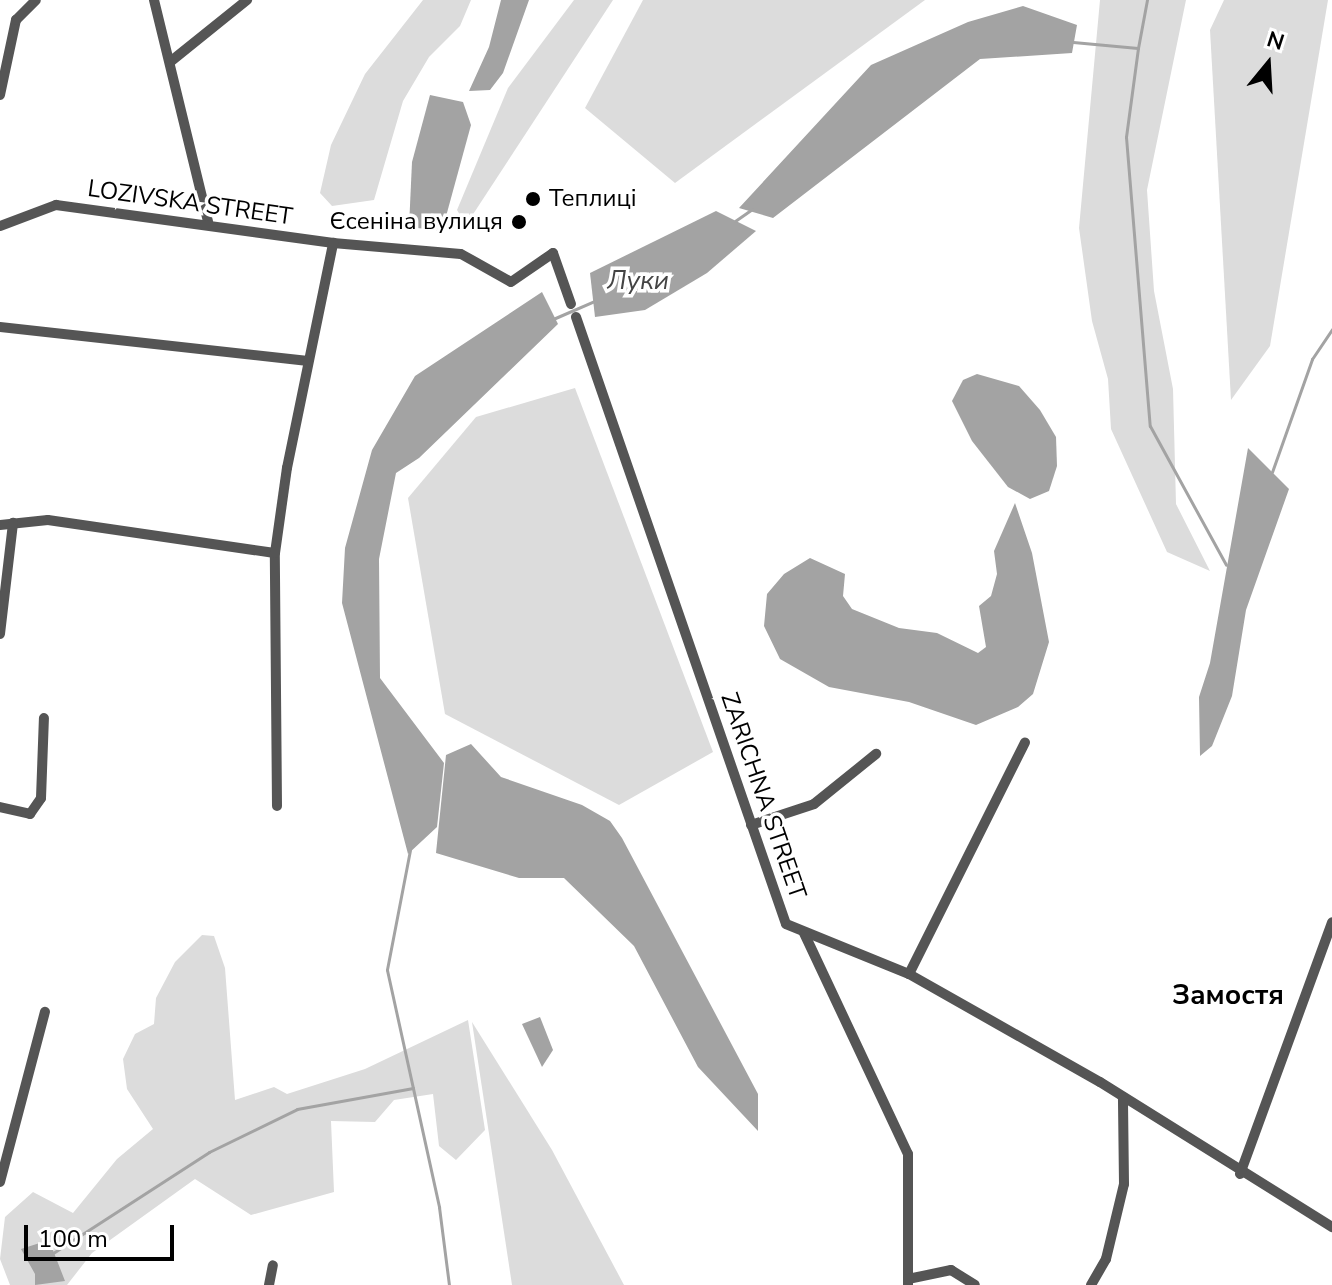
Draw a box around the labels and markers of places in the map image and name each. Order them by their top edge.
place label: Теплиці [549,185,637,213]
marker: Теплиці [524,190,542,208]
place label: Єсеніна вулиця [330,208,503,236]
marker: Єсеніна вулиця [510,213,528,231]

